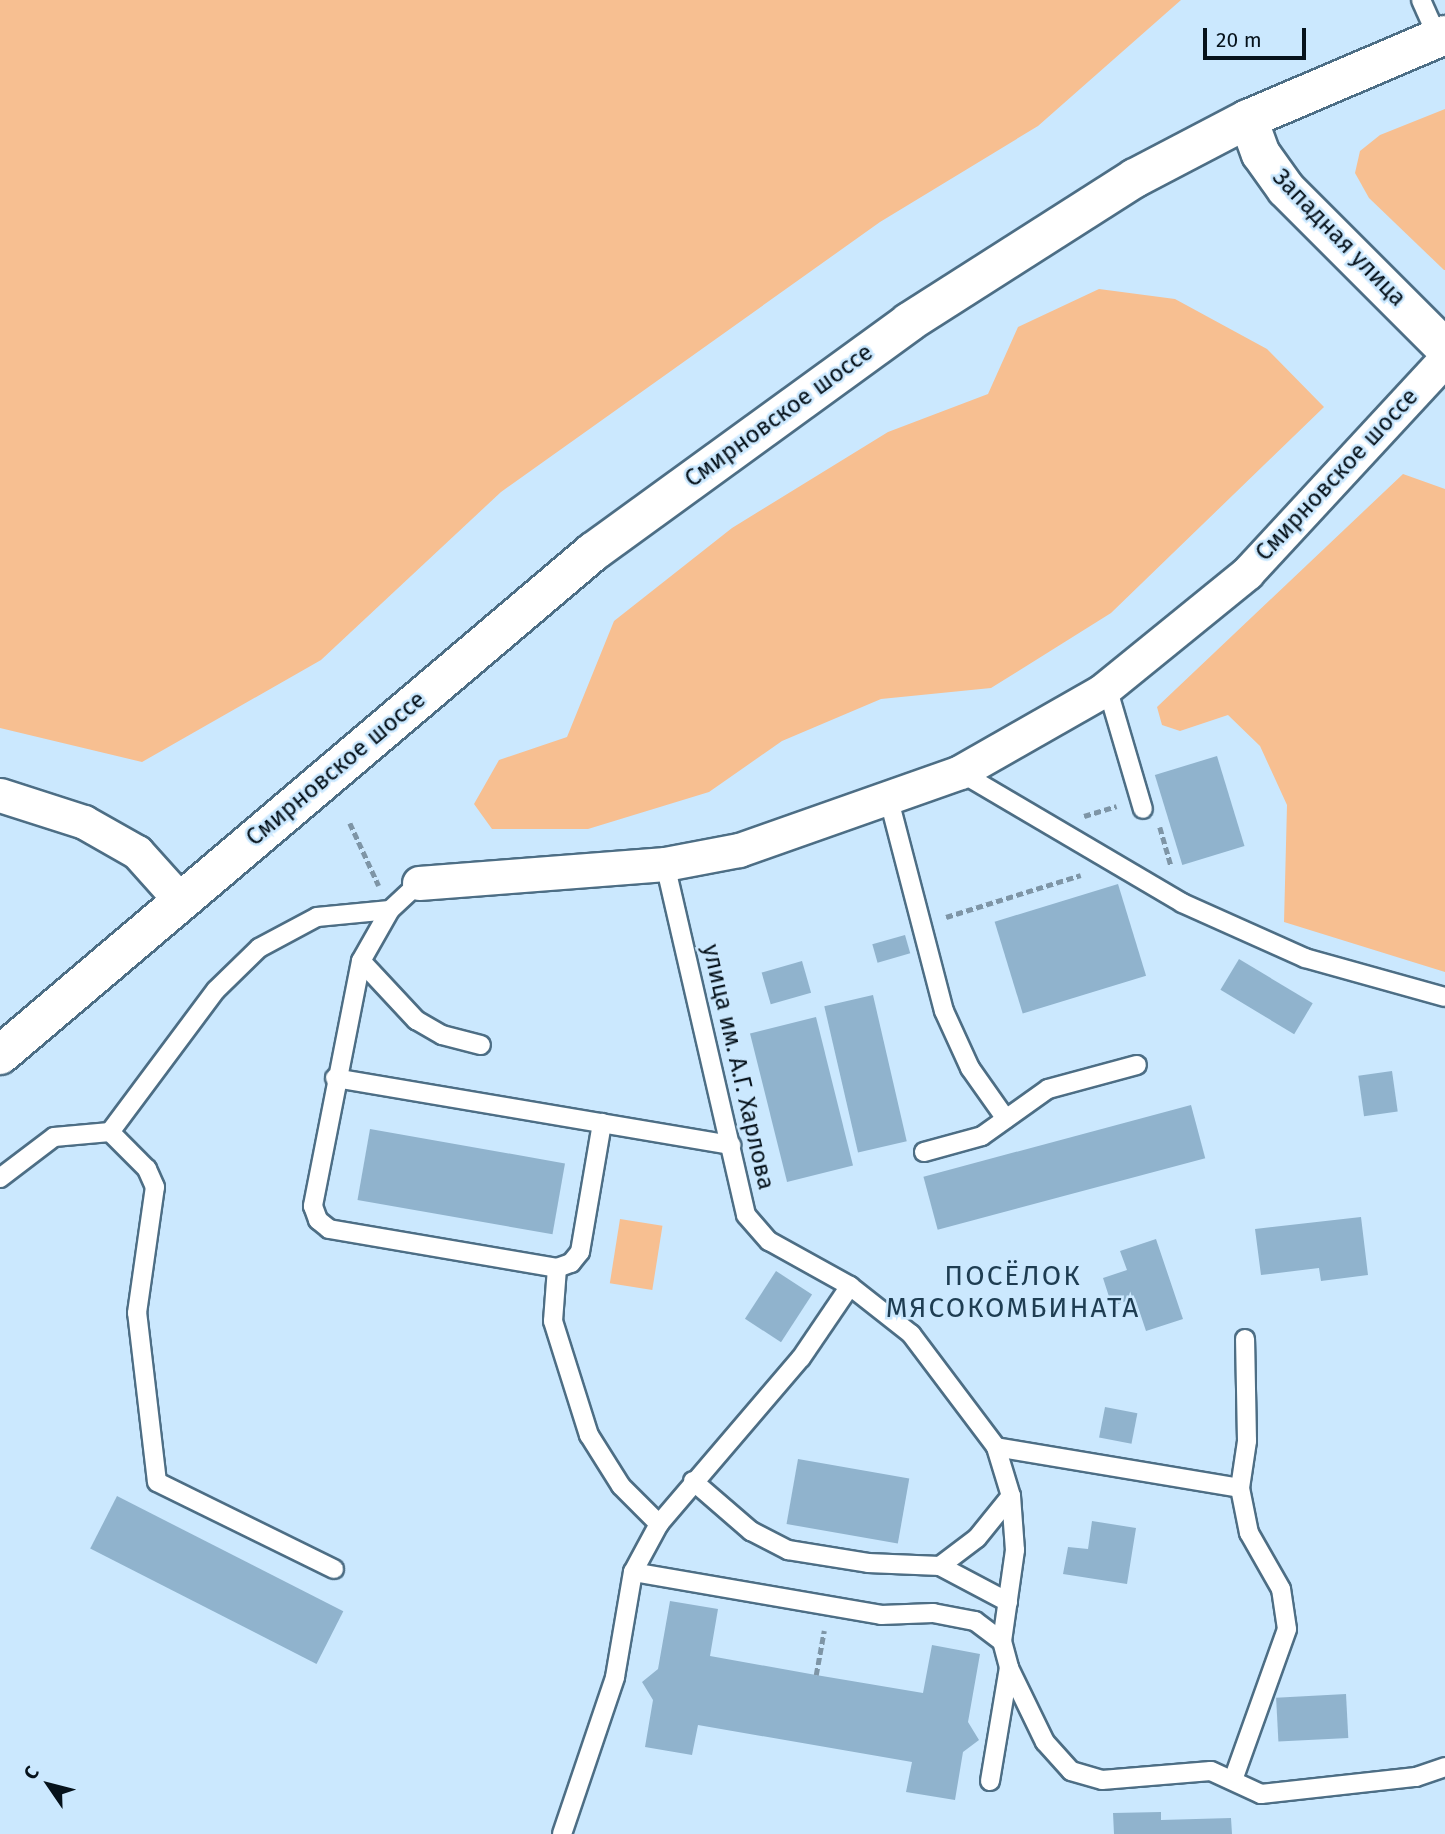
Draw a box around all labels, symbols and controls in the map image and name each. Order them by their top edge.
scale bar [1207,14,1310,58]
text: 20 m [1216,27,1262,53]
street label: Западная улица [1266,163,1412,313]
street label: Смирновское шоссе [679,338,879,494]
street label: Смирновское шоссе [1250,383,1424,567]
street label: Смирновское шоссе [240,686,432,852]
street label: улица им. А.Г. Харлова [696,942,780,1192]
district label: ПОСЁЛОК МЯСОКОМБИНАТА [887,1259,1139,1325]
north arrow [14,1750,84,1820]
text: С [19,1762,44,1784]

